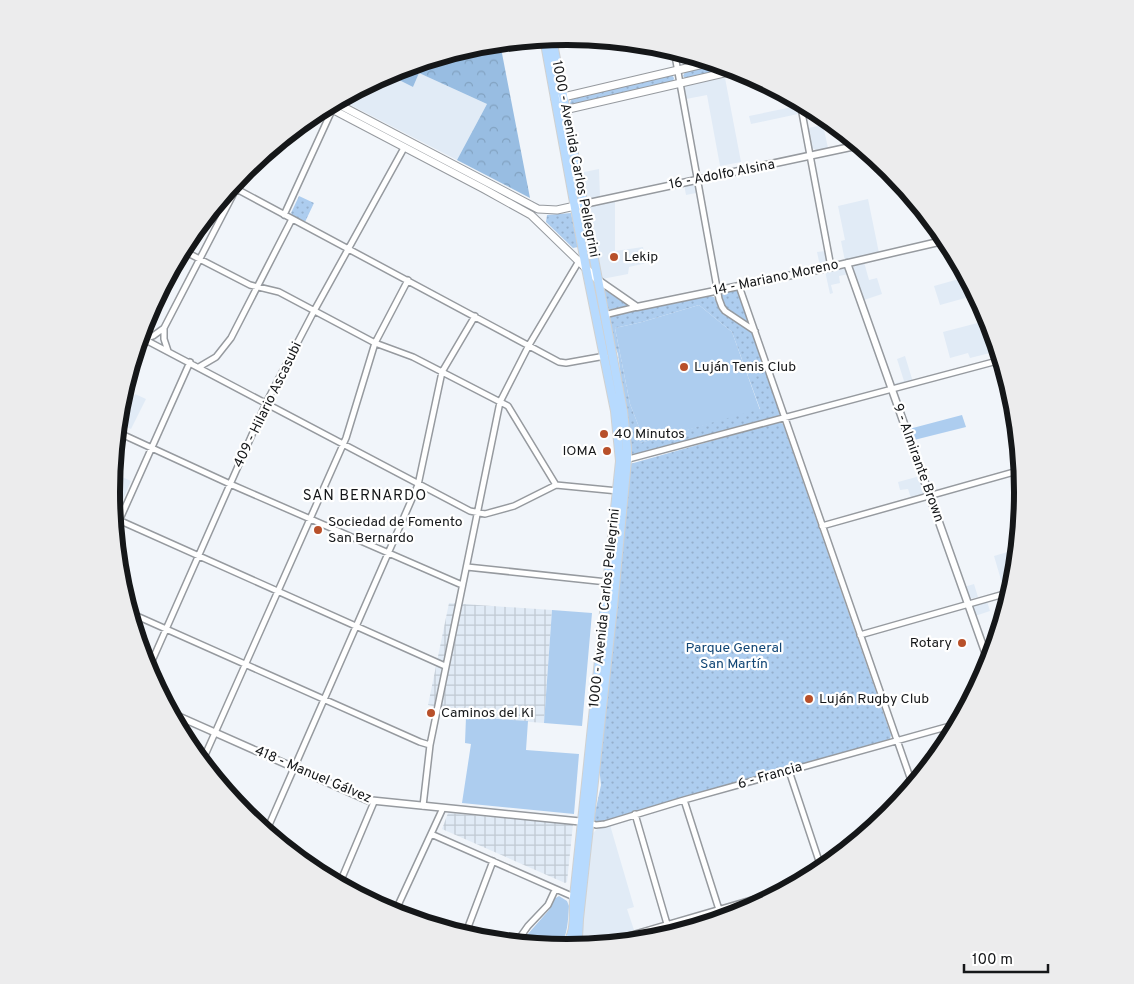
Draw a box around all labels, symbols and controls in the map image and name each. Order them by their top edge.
street label: 1000 - Avenida Carlos Pellegrini [548,59,602,259]
street label: 16 - Adolfo Alsina [668,156,776,194]
place label: Lekip [624,249,658,266]
marker: Lekip [608,251,620,263]
street label: 14 - Mariano Moreno [712,256,840,300]
street label: 409 - Hilario Ascasubi [230,339,306,471]
place label: Luján Tenis Club [694,359,796,376]
marker: Luján Tenis Club [678,361,690,373]
street label: 9 - Almirante Brown [889,401,947,525]
place label: 40 Minutos [614,426,685,443]
marker: 40 Minutos [598,428,610,440]
place label: IOMA [562,443,597,460]
marker: IOMA [601,445,613,457]
district label: SAN BERNARDO [303,487,427,506]
street label: 1000 - Avenida Carlos Pellegrini [586,508,624,708]
place label: Sociedad de Fomento San Bernardo [328,514,463,547]
marker: Sociedad de Fomento San Bernardo [312,524,324,536]
place label: Rotary [910,635,952,652]
marker: Rotary [956,637,968,649]
park label: Parque General San Martín [686,640,782,673]
place label: Luján Rugby Club [819,691,929,708]
marker: Luján Rugby Club [803,693,815,705]
place label: Caminos del Ki [441,705,534,722]
marker: Caminos del Ki [425,707,437,719]
street label: 418 - Manuel Gálvez [252,743,374,807]
street label: 6 - Francia [736,759,804,793]
scale bar [964,942,1048,974]
text: 100 m [972,951,1013,970]

